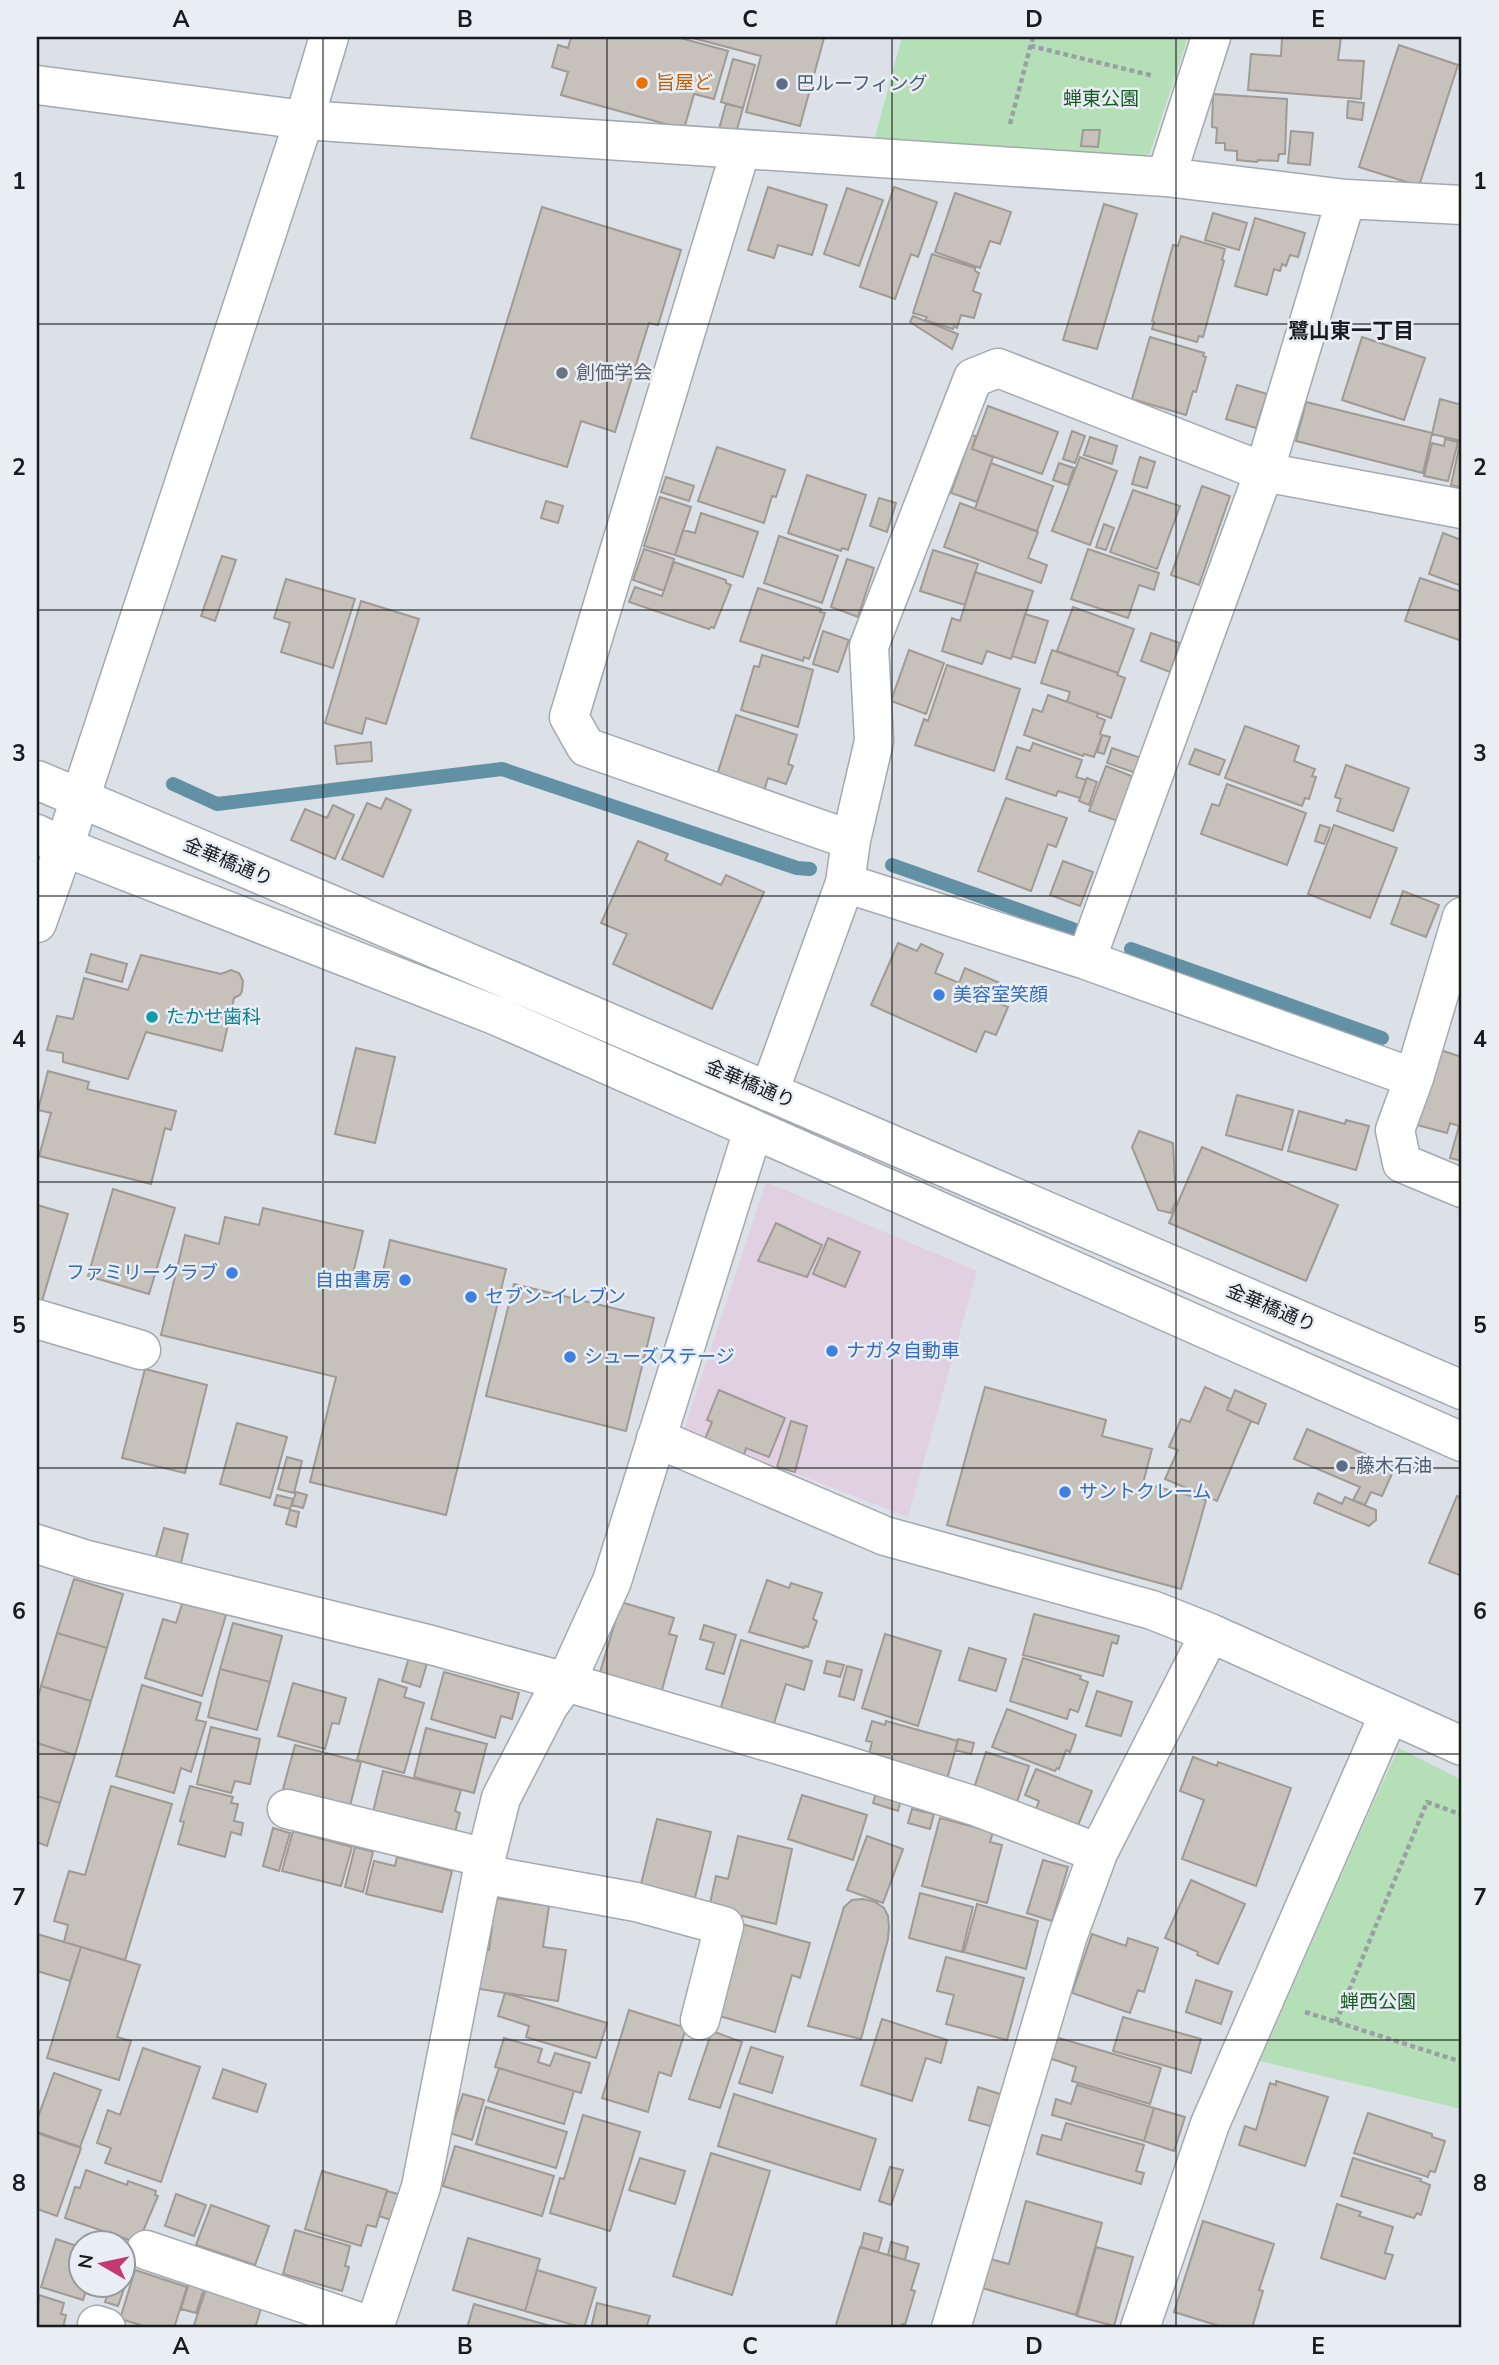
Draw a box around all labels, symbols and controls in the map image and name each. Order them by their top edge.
text: A [172,4,190,35]
text: B [457,4,473,35]
text: C [742,4,758,35]
text: D [1025,4,1043,35]
text: E [1311,4,1325,35]
place label: 旨屋ど [656,70,713,96]
place label: 巴ルーフィング [796,71,927,97]
marker: 旨屋ど [634,75,650,91]
marker: 巴ルーフィング [774,76,790,92]
park label: 蝉東公園 [1063,86,1139,112]
text: 1 [12,166,26,197]
text: 1 [1473,166,1487,197]
district label: 鷺山東一丁目 [1288,317,1414,345]
place label: 創価学会 [576,360,652,386]
marker: 創価学会 [554,365,570,381]
text: 2 [12,452,26,483]
text: 2 [1473,452,1487,483]
text: 3 [12,738,26,769]
text: 3 [1473,738,1487,769]
street label: 金華橋通り [179,831,277,893]
place label: 美容室笑顔 [953,982,1048,1008]
marker: 美容室笑顔 [931,987,947,1003]
place label: たかせ歯科 [166,1004,261,1030]
marker: たかせ歯科 [144,1009,160,1025]
text: 4 [12,1024,26,1055]
text: 4 [1473,1024,1487,1055]
street label: 金華橋通り [701,1053,799,1115]
place label: ファミリークラブ [66,1260,218,1286]
marker: ファミリークラブ [224,1265,240,1281]
place label: 自由書房 [315,1267,391,1293]
marker: 自由書房 [397,1272,413,1288]
street label: 金華橋通り [1222,1277,1320,1339]
place label: セブン-イレブン [485,1284,626,1310]
marker: セブン-イレブン [463,1289,479,1305]
text: 5 [12,1310,26,1341]
text: 5 [1473,1310,1487,1341]
place label: ナガタ自動車 [846,1338,960,1364]
marker: ナガタ自動車 [824,1343,840,1359]
place label: シューズステージ [584,1344,735,1370]
marker: シューズステージ [562,1349,578,1365]
place label: 藤木石油 [1356,1453,1432,1479]
marker: 藤木石油 [1334,1458,1350,1474]
place label: サントクレーム [1079,1479,1211,1505]
marker: サントクレーム [1057,1484,1073,1500]
text: 6 [12,1596,26,1627]
text: 6 [1473,1596,1487,1627]
text: 7 [12,1882,26,1913]
text: 7 [1473,1882,1487,1913]
park label: 蝉西公園 [1340,1989,1416,2015]
text: 8 [12,2168,26,2199]
text: 8 [1473,2168,1487,2199]
north arrow [66,2228,136,2298]
text: N [72,2252,100,2271]
text: A [172,2331,190,2362]
text: B [457,2331,473,2362]
text: C [742,2331,758,2362]
text: D [1025,2331,1043,2362]
text: E [1311,2331,1325,2362]

